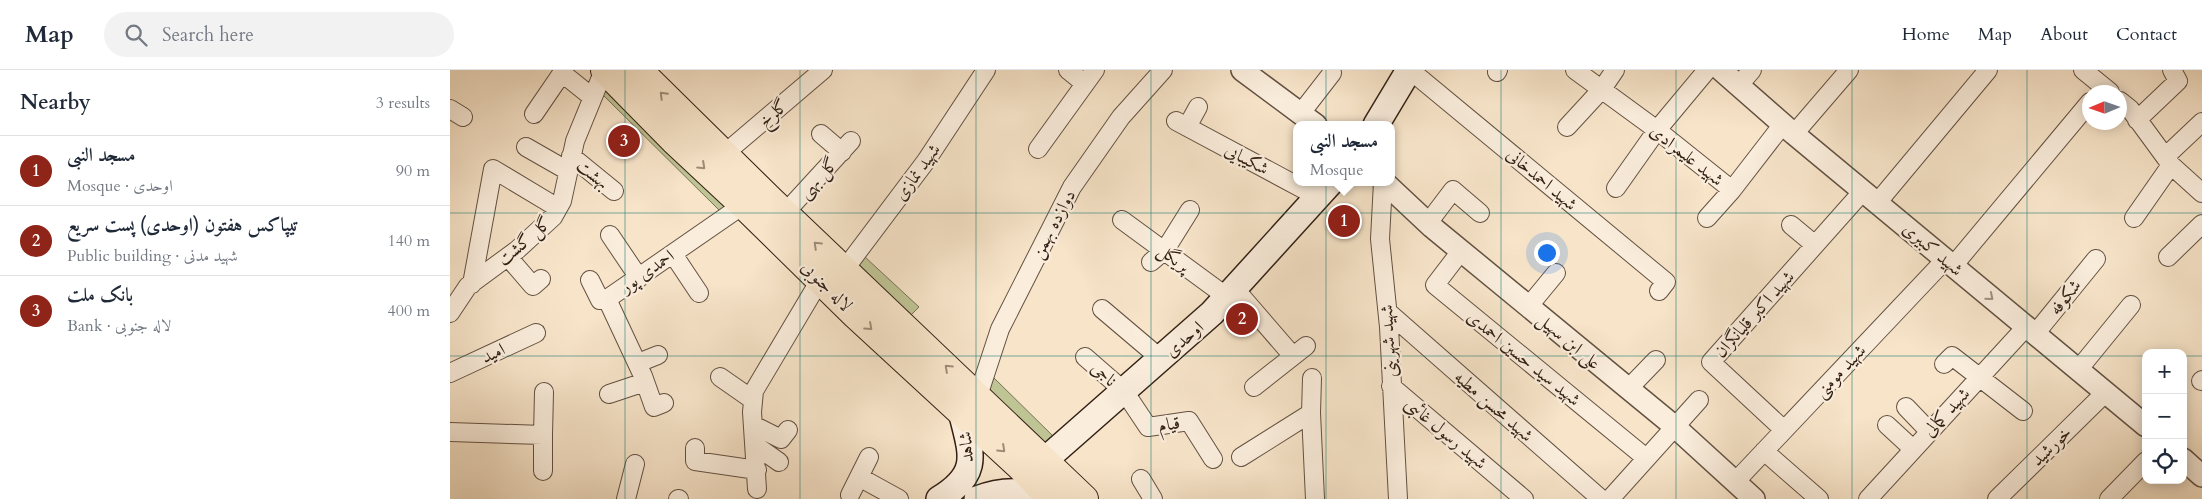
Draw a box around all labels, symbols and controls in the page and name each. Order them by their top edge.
search box [104,12,454,57]
text: Map [25,18,74,51]
icon: search [122,21,150,49]
text: Search here [162,22,254,48]
text: Home [1902,22,1950,47]
text: Map [1978,22,2012,47]
text: About [2040,22,2088,47]
text: Contact [2116,22,2177,47]
north arrow [2082,85,2127,130]
text: Nearby [20,88,91,117]
one-way arrow [660,91,669,100]
text: 3 results [376,92,430,114]
street label: گلرخ [753,93,796,136]
street label: شهید علیمرادی [1645,119,1729,192]
popup [1293,121,1395,186]
pin: 3 [608,122,640,160]
text: مسجد النبی [1310,128,1378,154]
street label: شکیبایی [1220,137,1273,181]
street label: شهید نمازی [888,139,947,206]
text: مسجد النبی [67,142,135,168]
street label: شهید احمدخانی [1501,142,1583,217]
street label: گل بهی [793,152,844,205]
street label: بهشت [571,153,614,195]
text: Mosque [1310,159,1364,181]
text: 1 [32,160,40,182]
text: 90 m [396,160,430,182]
one-way arrow [696,160,705,169]
text: Mosque · اوحدی [67,175,173,197]
street label: دوازده بهمن [1025,185,1082,263]
pin: 1 [1328,202,1360,240]
street label: گل گشت [492,211,557,272]
text: تیپاکس هفتون (اوحدی) پست سریع [67,212,299,238]
street label: شهید کبیری [1897,217,1968,282]
text: 2 [32,230,40,252]
text: 140 m [388,230,430,252]
street label: پریگل [1152,238,1196,280]
your location [1534,240,1560,266]
one-way arrow [813,242,822,251]
street label: احمدی پور [614,244,679,300]
text: Public building · شهید مدنی [67,245,238,267]
street label: لاله جنوبی [795,255,858,318]
street label: شهید اکبر قلیانگران [1708,265,1800,363]
street label: شکوفه [2043,274,2087,320]
text: بانک ملت [67,282,133,308]
one-way arrow [1985,292,1994,301]
text: 3 [32,300,40,322]
text: 400 m [388,300,430,322]
pin: 2 [1226,300,1258,338]
street label: شهید شهرینی [1374,304,1403,378]
street label: شهید سید حسین احمدی [1461,305,1586,412]
street label: علی ابن سهیل [1531,307,1606,376]
text: Bank · لاله جنوبی [67,315,171,337]
street label: اوحدی [1159,315,1209,363]
one-way arrow [864,321,873,330]
street label: امید [477,337,509,370]
street label: شهید مومنی [1809,339,1872,404]
map controls [2142,349,2187,484]
button: + [2142,349,2187,394]
street label: ناجی [1085,356,1122,393]
one-way arrow [944,365,953,374]
street label: شهید محسن مطیه [1449,365,1539,448]
street label: شهید کمالی [1917,382,1976,443]
street label: شهید رسول غائبی [1398,391,1492,476]
button: − [2142,394,2187,439]
street label: قیام [1156,410,1182,442]
street label: خورشید [2025,421,2077,472]
street label: شاهد [953,430,980,463]
button: locate [2142,439,2187,484]
one-way arrow [996,443,1005,452]

